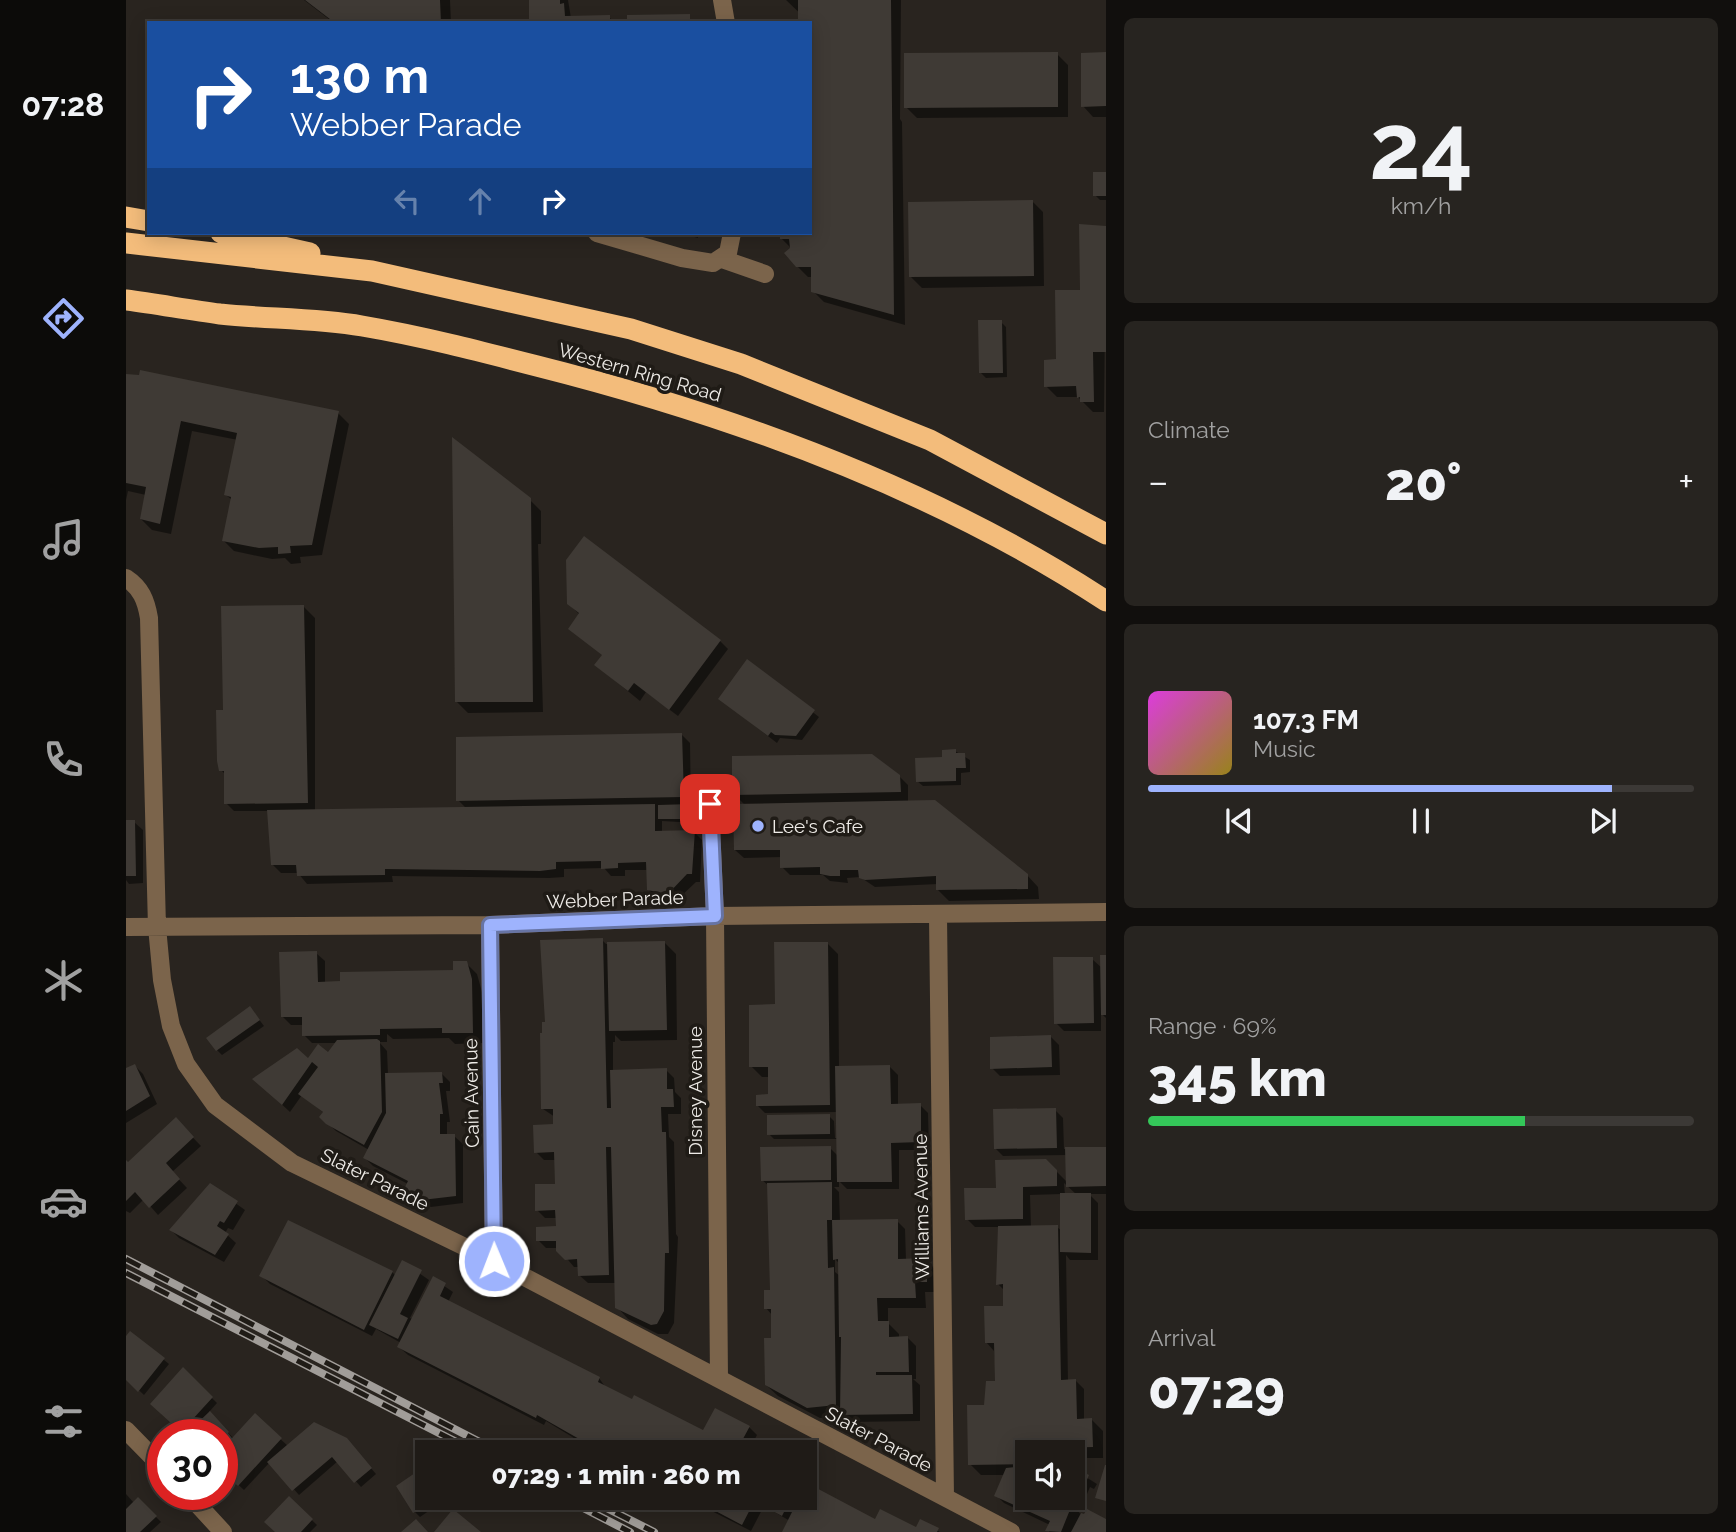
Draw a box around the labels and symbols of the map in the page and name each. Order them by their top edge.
street label: Western Ring Road [556,338,724,406]
pin [680,774,740,834]
place label: Lee's Cafe [772,815,863,837]
marker: Lee's Cafe [750,818,766,834]
street label: Webber Parade [546,886,684,912]
street label: Disney Avenue [684,1026,706,1156]
street label: Cain Avenue [459,1038,483,1148]
street label: Williams Avenue [909,1134,933,1280]
street label: Slater Parade [317,1143,433,1215]
position arrow [457,1224,531,1298]
street label: Slater Parade [822,1402,936,1476]
speed limit sign: 30 [147,1419,238,1510]

